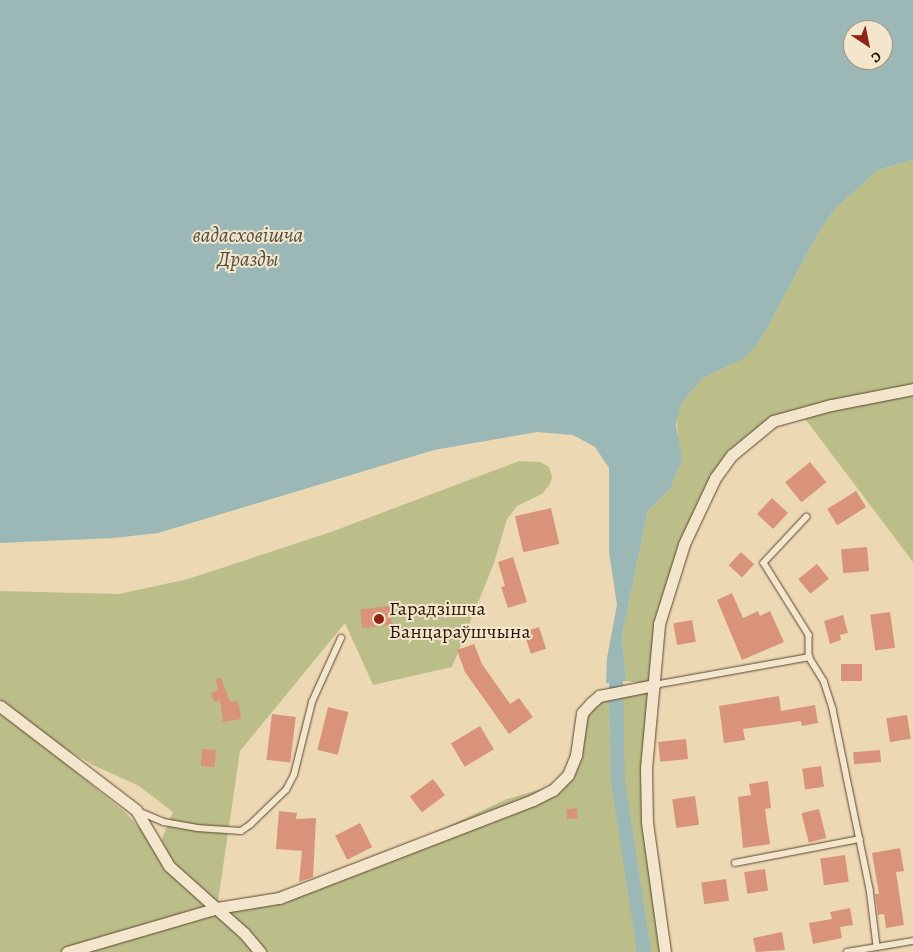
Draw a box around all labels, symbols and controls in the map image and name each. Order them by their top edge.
north arrow [843,20,893,70]
text: С [867,47,885,67]
water label: вадасховішча Дразды [193,222,303,272]
place label: Гарадзішча Банцараўшчына [389,596,531,643]
marker: Гарадзішча Банцараўшчына [373,613,385,625]

